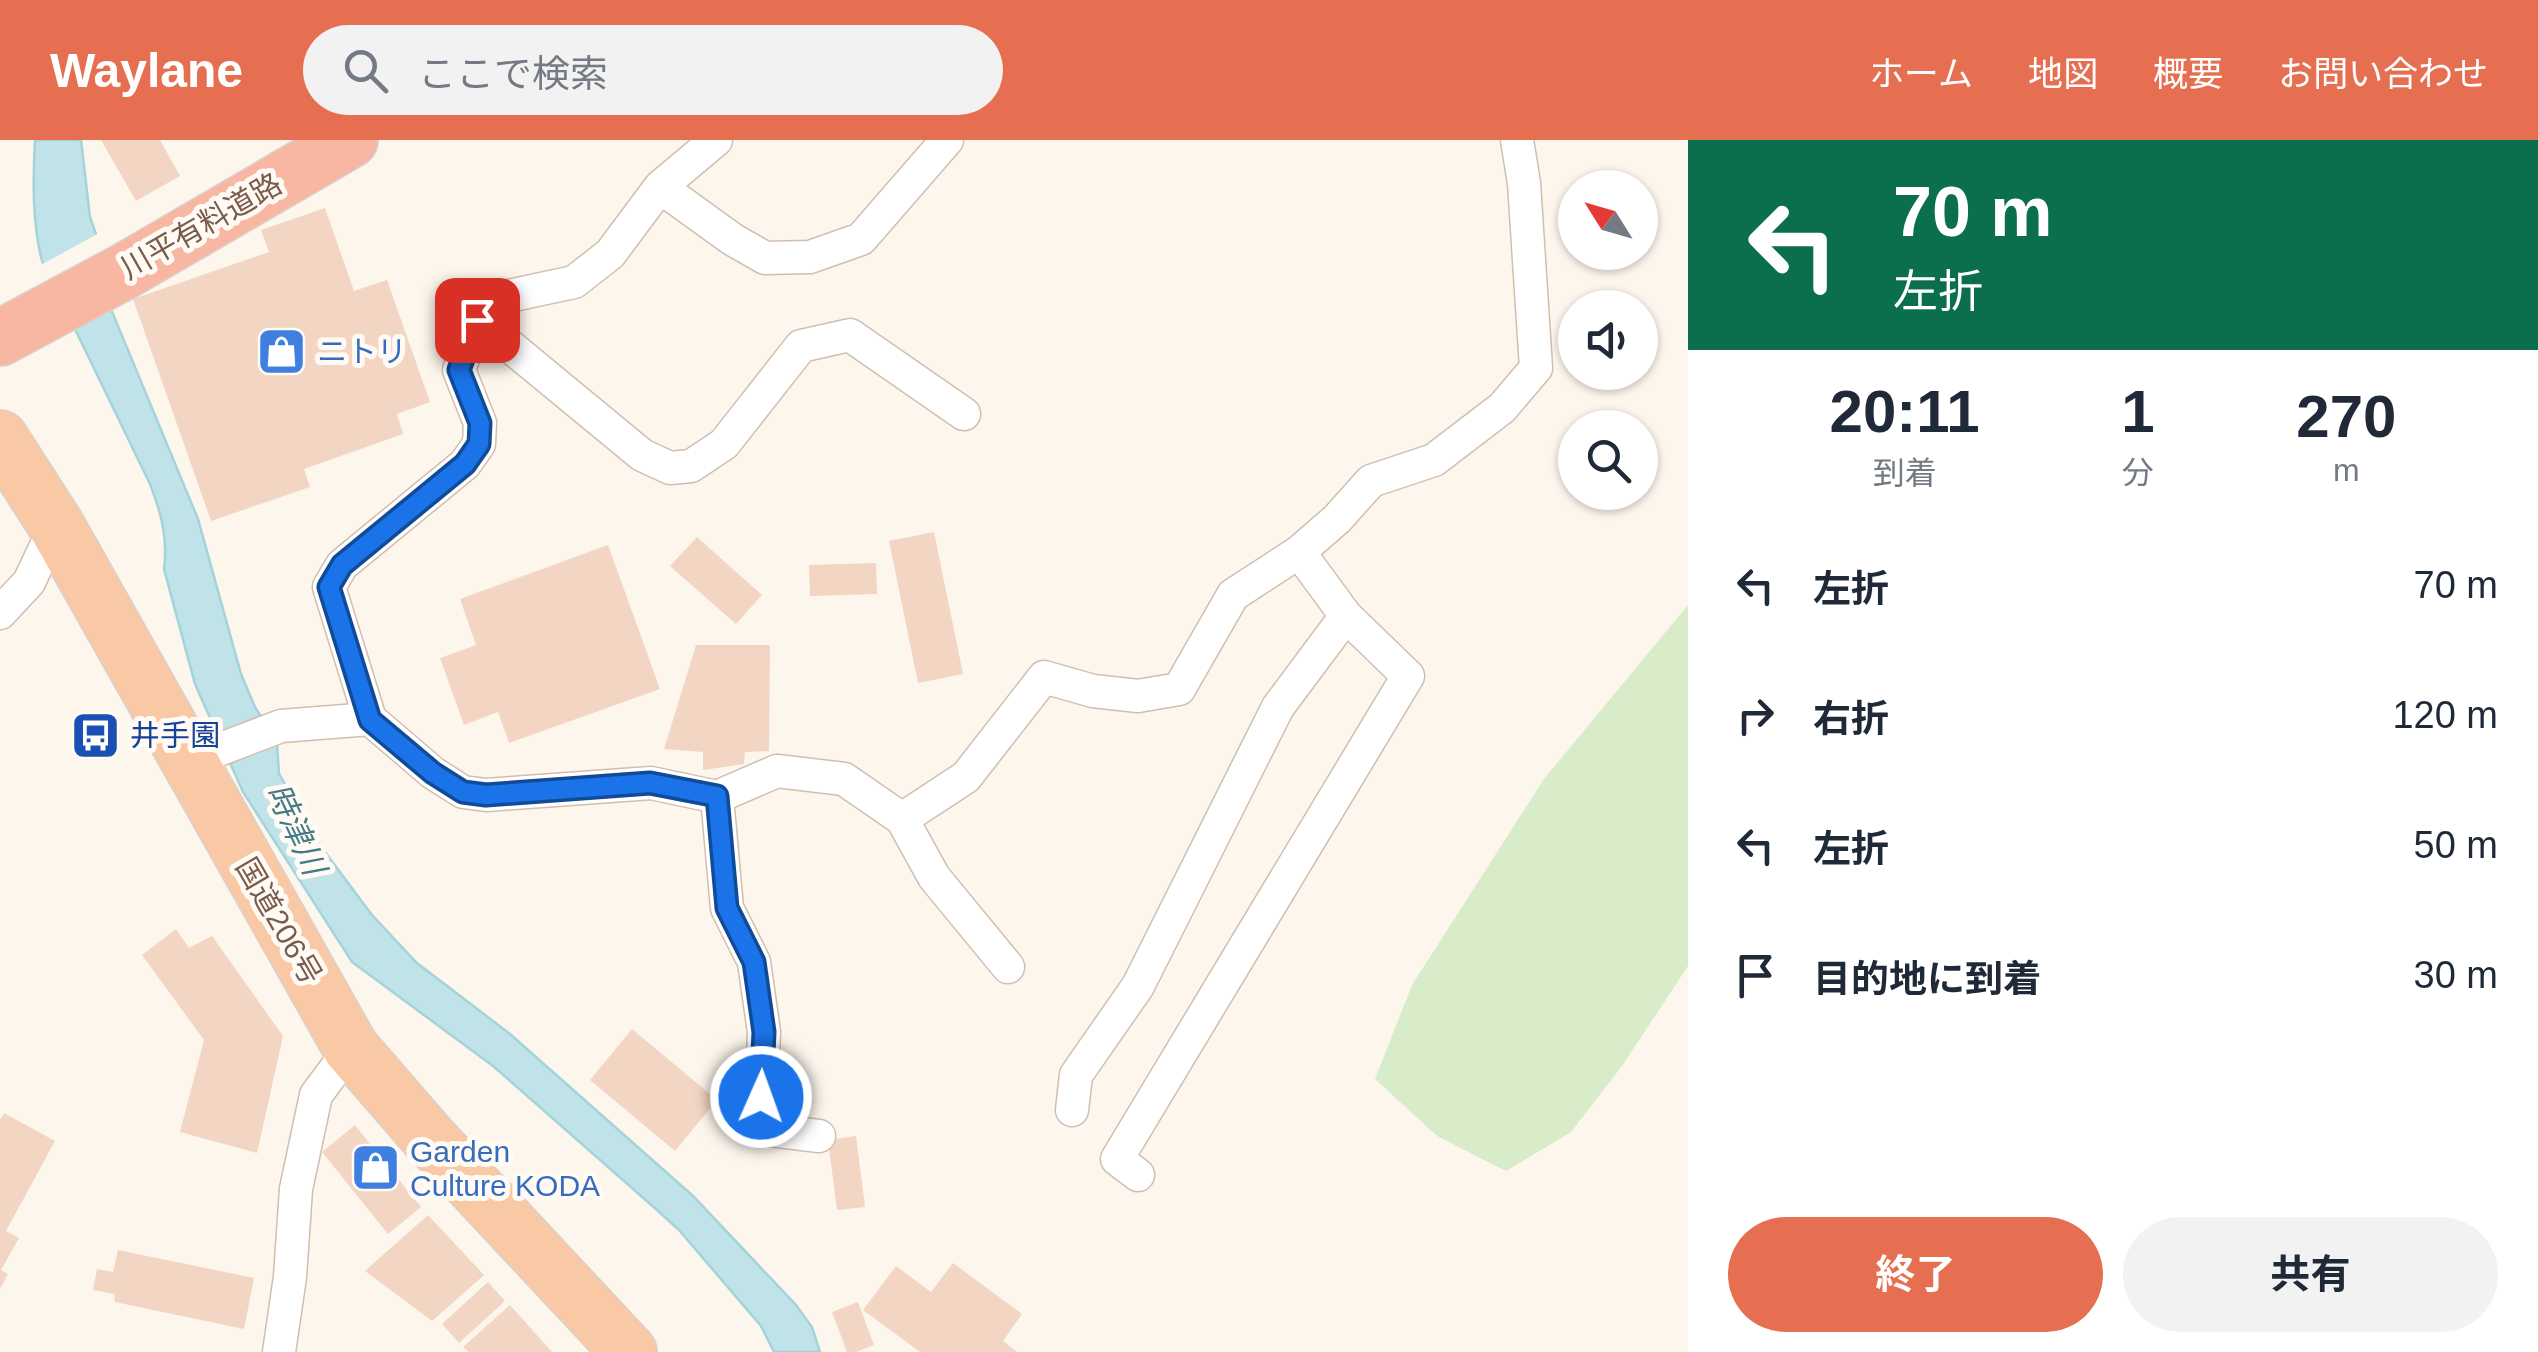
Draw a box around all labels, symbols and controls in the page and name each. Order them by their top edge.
search box [303,25,1003,115]
icon: search [338,43,393,98]
text: Waylane [50,44,243,97]
text: ここで検索 [418,53,608,95]
text: ホーム [1869,54,1973,93]
text: 地図 [2028,54,2098,93]
text: 概要 [2153,54,2223,93]
text: お問い合わせ [2278,54,2488,93]
street label: 川平有料道路 [115,167,287,285]
north arrow [1558,170,1658,270]
map controls [1558,170,1658,510]
text: 70 m [1893,173,2053,251]
icon: left [1728,180,1858,310]
text: 左折 [1893,266,1983,317]
pin [435,278,520,363]
button: sound [1558,290,1658,390]
icon: arrive [450,293,505,348]
shop icon: ニトリ [256,325,308,377]
place label: ニトリ [317,335,407,368]
text: 20:11 [1830,378,1980,445]
text: 1 [2121,378,2155,445]
text: 270 [2296,383,2396,450]
button: search [1558,410,1658,510]
text: m [2333,452,2360,488]
text: 到着 [1873,455,1937,491]
text: 分 [2122,455,2154,491]
icon: left [1728,558,1783,613]
text: 70 m [2414,564,2498,606]
text: 左折 [1813,568,1889,610]
icon: right [1728,688,1783,743]
text: 120 m [2392,694,2498,736]
text: 右折 [1813,698,1889,740]
bus stop icon: 井手園 [69,709,121,761]
place label: 井手園 [130,719,220,752]
water label: 時津川 [259,778,334,883]
icon: left [1728,818,1783,873]
text: 50 m [2414,824,2498,866]
text: 左折 [1813,828,1889,870]
street label: 国道206号 [230,852,328,990]
icon: arrive [1728,948,1783,1003]
text: 30 m [2414,954,2498,996]
text: 目的地に到着 [1813,958,2041,1000]
position arrow [709,1045,813,1149]
place label: Garden Culture KODA [410,1135,600,1202]
shop icon: Garden Culture KODA [349,1142,401,1194]
button: 終了 [1728,1217,2103,1332]
button: 共有 [2123,1217,2498,1332]

